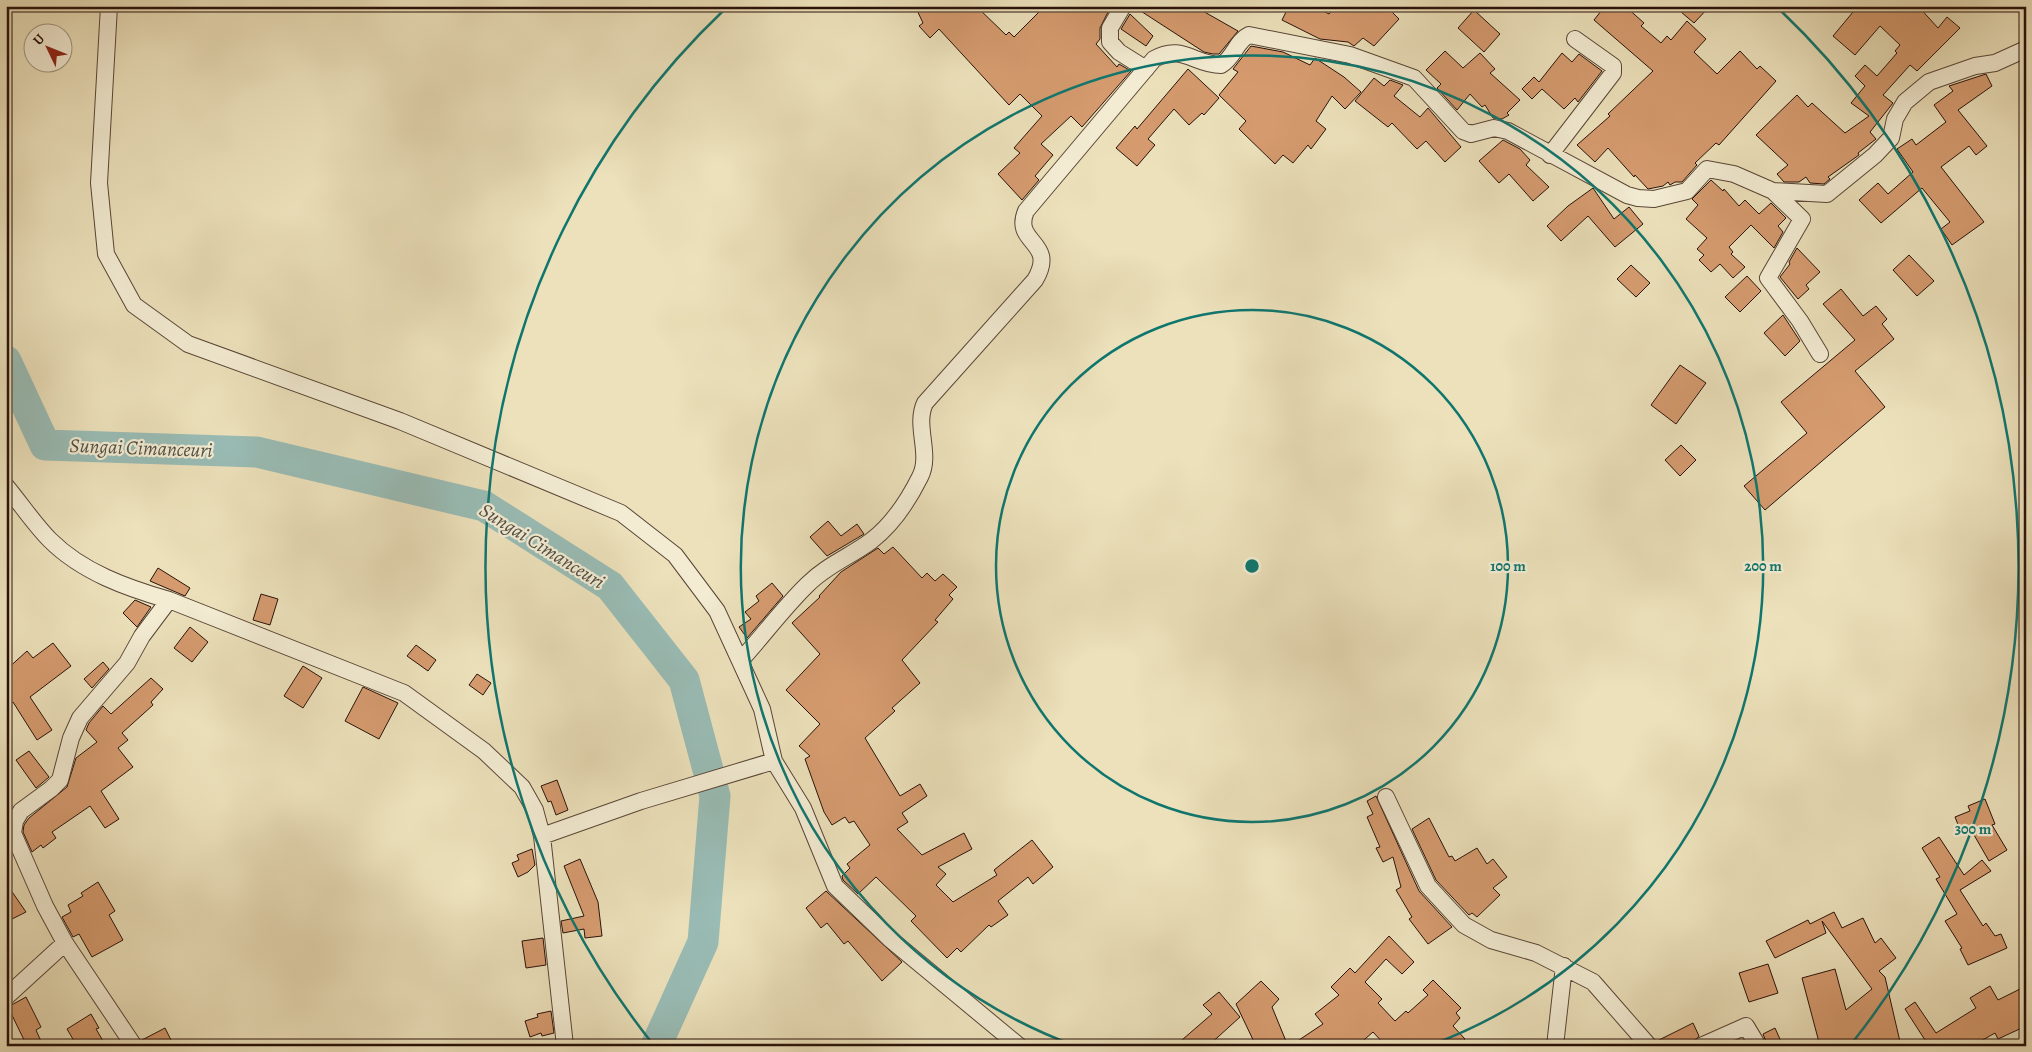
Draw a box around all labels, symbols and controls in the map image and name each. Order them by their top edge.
north arrow [22,22,72,72]
text: U [29,30,49,49]
water label: Sungai Cimanceuri [69,432,213,464]
water label: Sungai Cimanceuri [474,497,610,595]
text: 100 m [1490,556,1526,576]
text: 200 m [1744,556,1782,576]
centre of rings [1243,557,1261,575]
text: 300 m [1955,819,1992,839]

